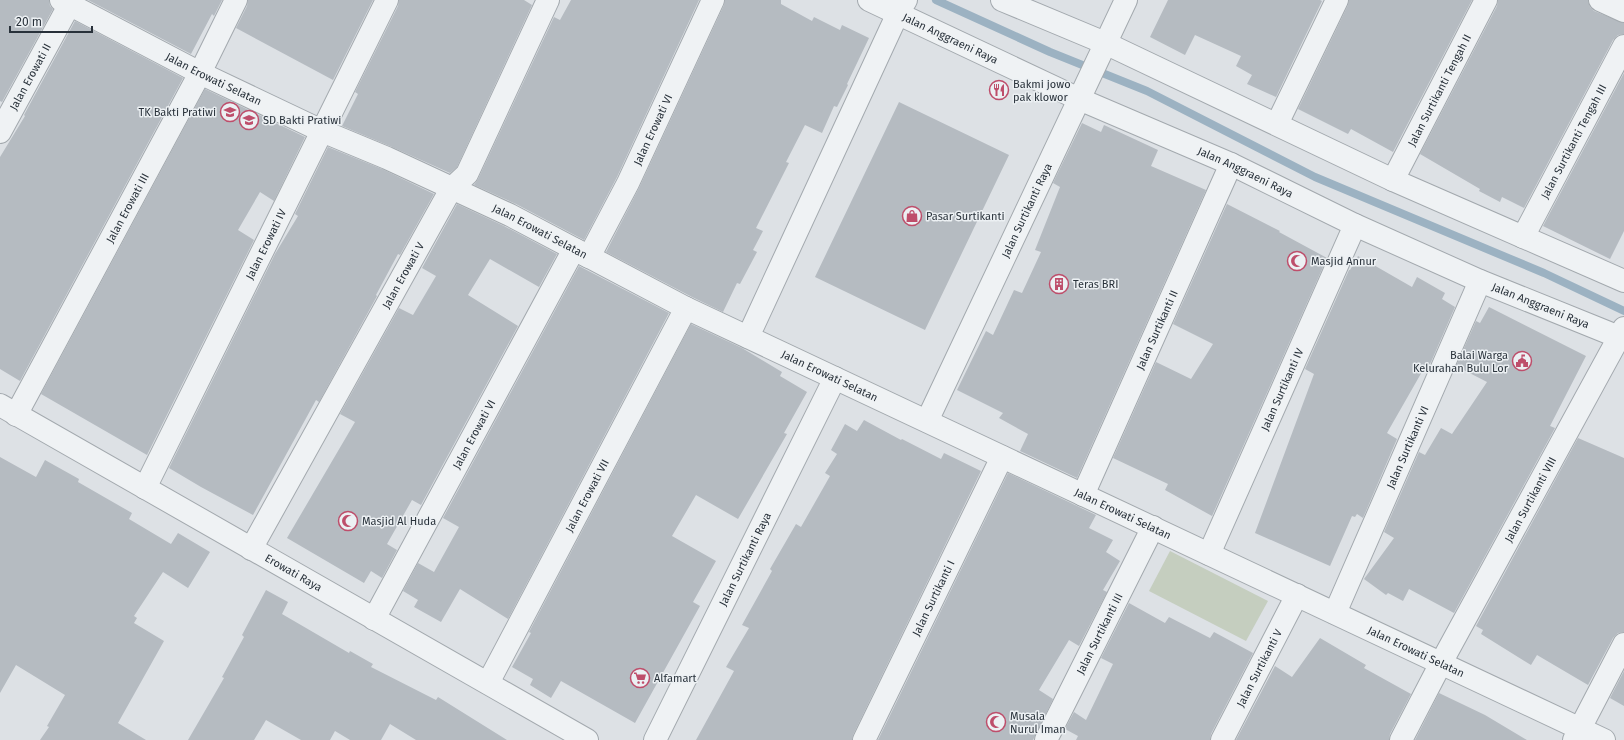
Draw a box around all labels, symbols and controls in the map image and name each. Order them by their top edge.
scale bar [10,8,92,34]
street label: Jalan Anggraeni Raya [901,10,1000,66]
text: 20 m [16,15,42,29]
street label: Jalan Surtikanti Tengah II [1405,32,1474,148]
street label: Jalan Erowati II [7,41,54,112]
street label: Jalan Erowati Selatan [164,50,264,108]
place label: Bakmi jowo pak klowor [1013,78,1071,104]
restaurant icon: Bakmi jowo pak klowor [988,79,1010,101]
street label: Jalan Surtikanti Tengah III [1538,82,1609,201]
street label: Jalan Erowati VI [631,92,675,167]
school or university icon: TK Bakti Pratiwi [219,101,241,123]
place label: TK Bakti Pratiwi [139,106,216,119]
school or university icon: SD Bakti Pratiwi [238,109,260,131]
place label: SD Bakti Pratiwi [263,114,341,127]
street label: Jalan Anggraeni Raya [1196,144,1295,200]
street label: Jalan Surtikanti Raya [999,161,1054,260]
street label: Jalan Erowati III [103,171,151,245]
street label: Jalan Erowati Selatan [490,201,590,261]
shop icon: Pasar Surtikanti [901,205,923,227]
street label: Jalan Erowati IV [243,206,289,282]
place label: Pasar Surtikanti [926,210,1005,223]
street label: Jalan Erowati V [379,239,427,311]
mosque icon: Masjid Annur [1286,250,1308,272]
place label: Masjid Annur [1311,255,1377,268]
building icon: Teras BRI [1048,273,1070,295]
place label: Teras BRI [1073,278,1118,291]
street label: Jalan Anggraeni Raya [1490,280,1591,331]
street label: Jalan Surtikanti II [1133,288,1180,372]
street label: Jalan Surtikanti IV [1258,345,1306,433]
street label: Jalan Erowati Selatan [779,347,880,404]
place label: Balai Warga Kelurahan Bulu Lor [1413,349,1509,375]
public building icon: Balai Warga Kelurahan Bulu Lor [1511,350,1533,372]
street label: Jalan Erowati VI [450,397,498,471]
street label: Jalan Surtikanti VI [1384,404,1431,490]
street label: Jalan Surtikanti VIII [1502,455,1559,545]
street label: Jalan Erowati VII [562,457,611,534]
street label: Jalan Erowati Selatan [1073,485,1173,542]
mosque icon: Masjid Al Huda [337,510,359,532]
street label: Jalan Surtikanti Raya [716,510,774,608]
place label: Masjid Al Huda [362,515,436,528]
street label: Erowati Raya [263,551,324,594]
street label: Jalan Surtikanti I [909,558,957,638]
street label: Jalan Surtikanti III [1074,591,1125,676]
street label: Jalan Erowati Selatan [1366,623,1466,680]
street label: Jalan Surtikanti V [1234,626,1285,709]
supermarket icon: Alfamart [629,667,651,689]
place label: Alfamart [654,672,697,685]
place label: Musala Nurul Iman [1010,710,1066,736]
mosque icon: Musala Nurul Iman [985,711,1007,733]

